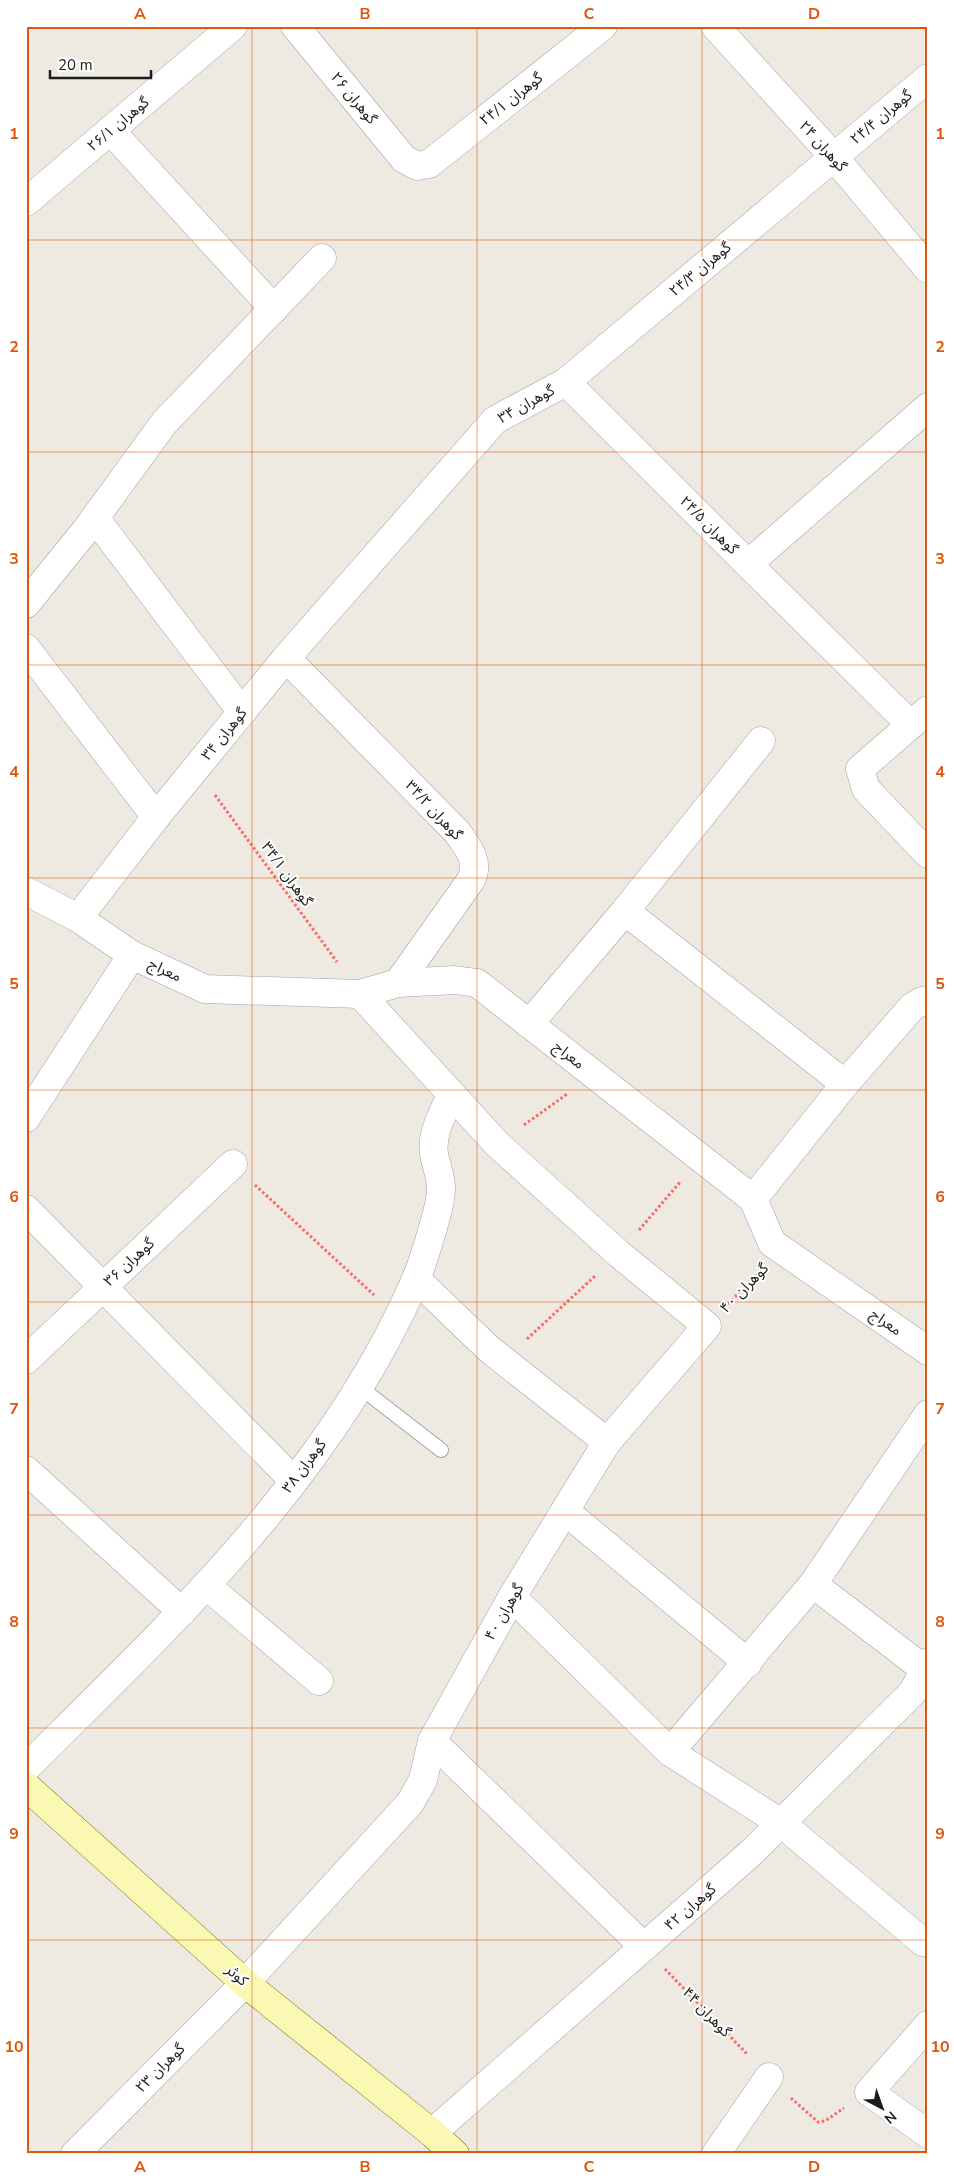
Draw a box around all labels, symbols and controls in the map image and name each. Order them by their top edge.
text: A [134,3,146,25]
text: B [359,3,371,25]
text: C [584,3,595,25]
text: D [808,3,820,25]
scale bar [50,48,151,80]
text: 20 m [58,55,93,75]
street label: گوهران ۲۴/۱ [475,67,547,130]
street label: گوهران ۲۶ [326,68,382,129]
street label: گوهران ۲۴/۴ [846,85,917,149]
street label: گوهران ۲۶/۱ [83,92,154,156]
street label: گوهران ۲۴ [795,116,852,176]
text: 1 [9,123,19,145]
text: 1 [935,123,945,145]
street label: گوهران ۲۴/۳ [665,237,736,301]
text: 2 [9,336,19,358]
text: 2 [935,336,945,358]
street label: گوهران ۳۴ [494,380,559,428]
street label: گوهران ۲۴/۵ [675,491,743,559]
text: 3 [9,548,19,570]
text: 3 [935,548,945,570]
street label: گوهران ۳۴ [197,703,252,765]
text: 4 [9,761,19,783]
text: 4 [935,761,945,783]
street label: گوهران ۳۴/۲ [401,776,467,845]
street label: گوهران ۳۴/۱ [257,838,318,911]
street label: معراج [144,953,185,988]
text: 5 [9,973,19,995]
text: 5 [935,973,945,995]
street label: معراج [548,1037,589,1075]
text: 6 [9,1186,19,1208]
text: 6 [935,1186,945,1208]
street label: گوهران ۳۶ [99,1233,159,1291]
street label: گوهران ۴۰ [715,1258,773,1317]
street label: معراج [865,1304,906,1342]
text: 7 [9,1398,19,1420]
text: 7 [935,1398,945,1420]
street label: گوهران ۳۸ [277,1434,331,1497]
street label: گوهران ۴۰ [480,1579,529,1644]
text: 8 [9,1611,19,1633]
text: 8 [935,1611,945,1633]
text: 9 [9,1823,19,1845]
text: 9 [935,1823,945,1845]
street label: گوهران ۴۲ [660,1878,721,1935]
street label: کوثر [221,1959,253,1991]
street label: گوهران ۴۴ [678,1983,736,2042]
text: 10 [4,2036,24,2058]
text: 10 [930,2036,950,2058]
street label: گوهران ۲۳ [131,2038,190,2097]
north arrow [856,2082,906,2132]
text: N [880,2107,900,2128]
text: A [134,2156,146,2178]
text: B [359,2156,371,2178]
text: C [584,2156,595,2178]
text: D [808,2156,820,2178]

